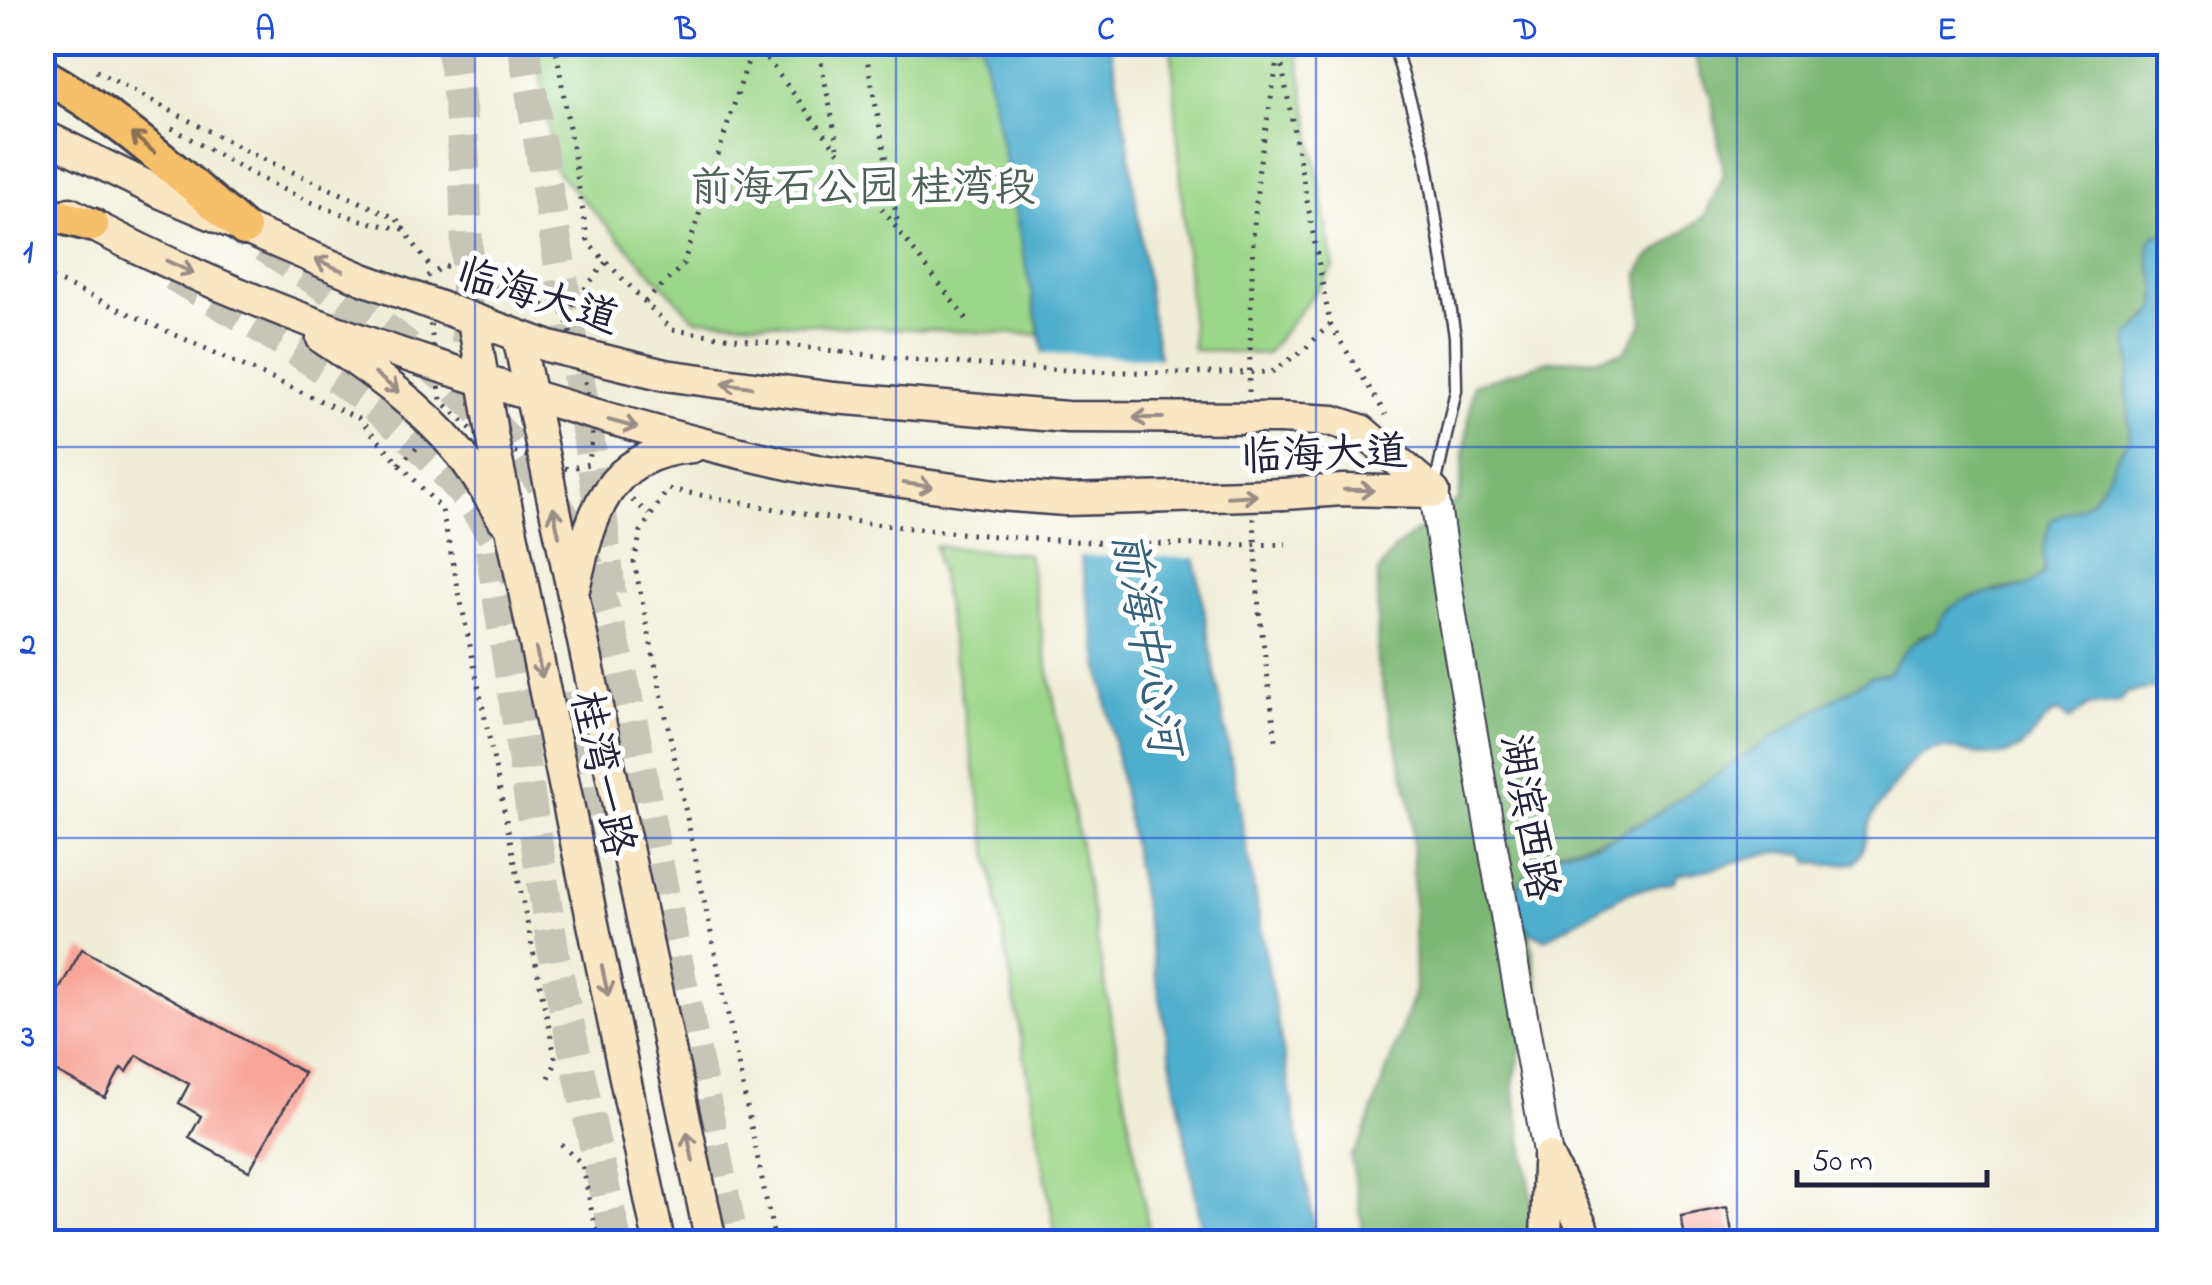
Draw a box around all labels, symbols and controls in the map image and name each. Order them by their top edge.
text: A [255,8,275,55]
text: B [673,8,697,55]
text: C [1097,8,1115,55]
text: D [1512,8,1538,55]
text: E [1937,8,1957,55]
one-way arrow [130,132,156,154]
park label: 前海石公园 桂湾段 [690,159,1036,220]
text: 1 [23,231,33,278]
street label: 临海大道 [447,245,626,352]
one-way arrow [314,254,345,272]
one-way arrow [165,259,195,278]
one-way arrow [373,372,400,393]
one-way arrow [722,375,754,394]
one-way arrow [1132,408,1164,428]
one-way arrow [606,416,638,435]
street label: 临海大道 [1239,423,1409,490]
one-way arrow [901,477,934,495]
one-way arrow [1343,481,1375,500]
one-way arrow [1225,487,1257,506]
one-way arrow [545,506,564,538]
water label: 前海中心河 [1092,526,1197,766]
text: 2 [19,623,36,670]
one-way arrow [531,646,550,678]
street label: 桂湾一路 [553,685,648,862]
street label: 湖滨西路 [1482,730,1571,906]
one-way arrow [596,964,615,996]
text: 3 [20,1015,35,1062]
scale bar [1797,1125,1987,1187]
one-way arrow [680,1132,699,1164]
text: 50 m [1812,1141,1873,1185]

